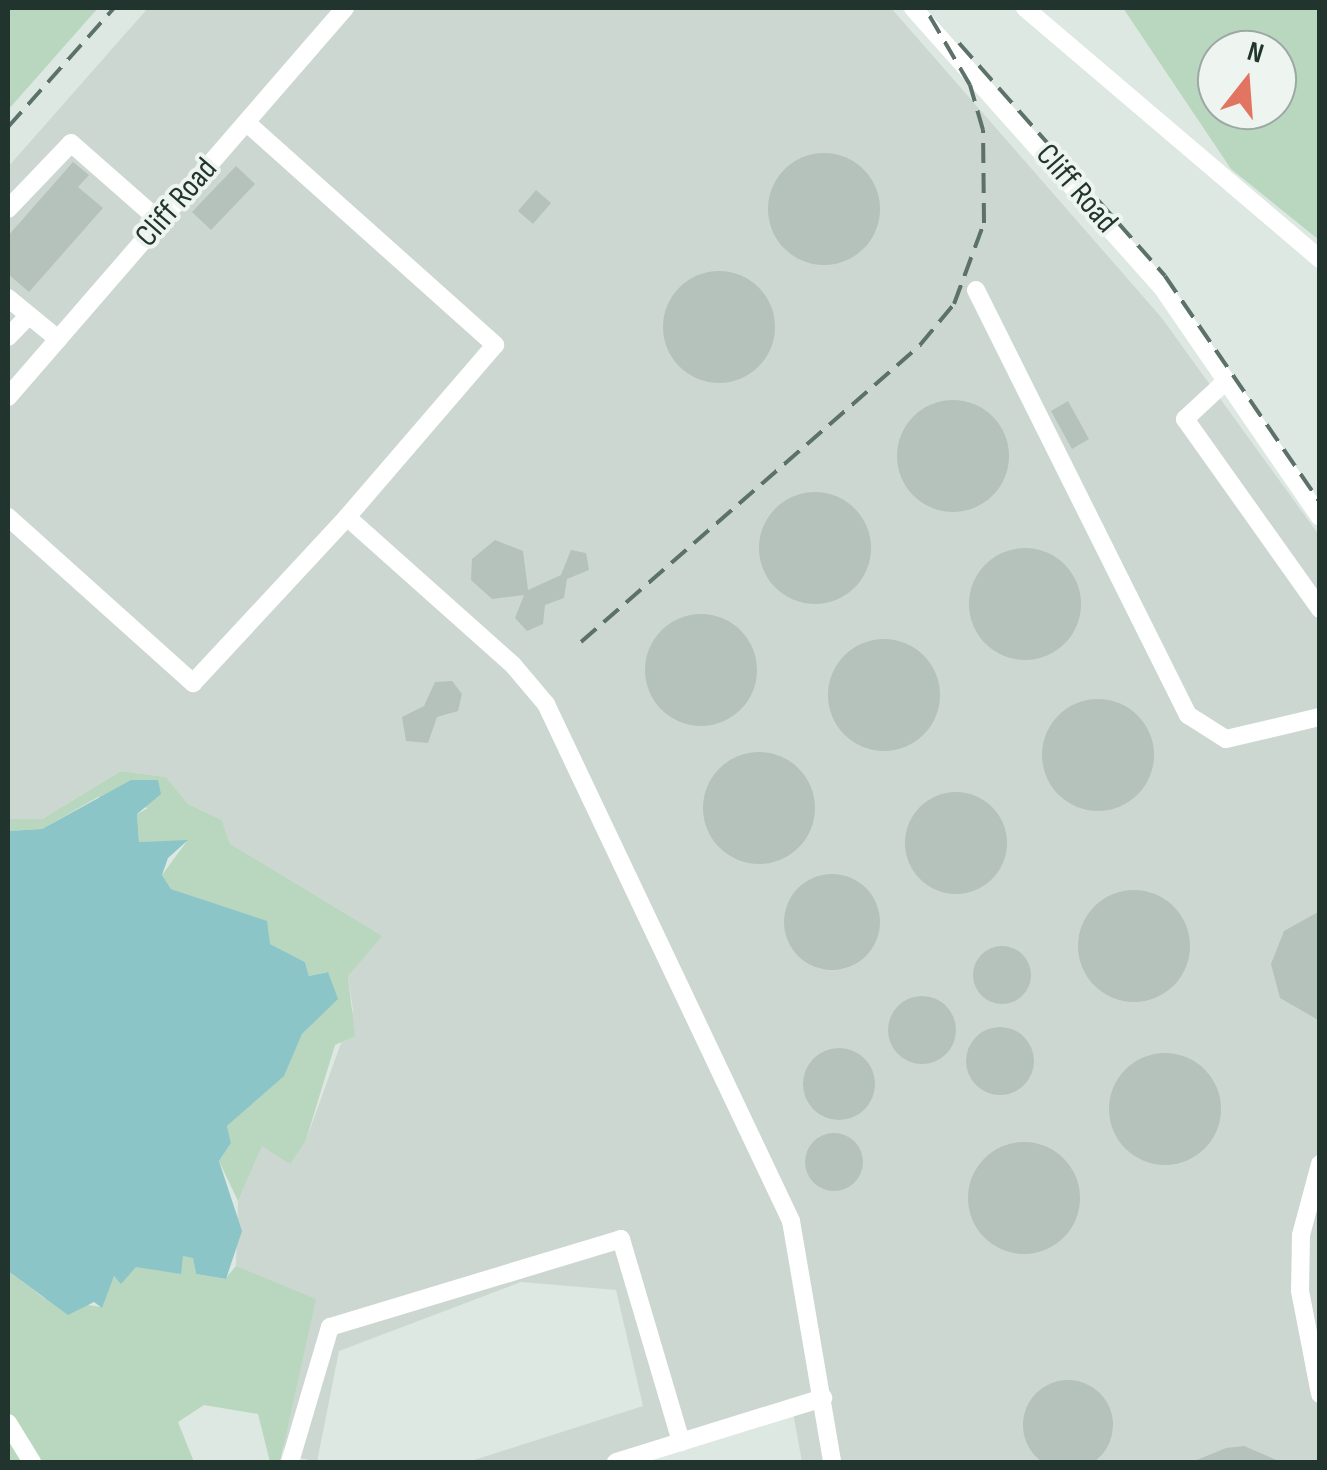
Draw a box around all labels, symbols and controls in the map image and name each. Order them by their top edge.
north arrow [1197,30,1297,130]
text: N [1243,35,1267,71]
street label: Cliff Road [1027,137,1125,241]
street label: Cliff Road [128,151,226,255]

